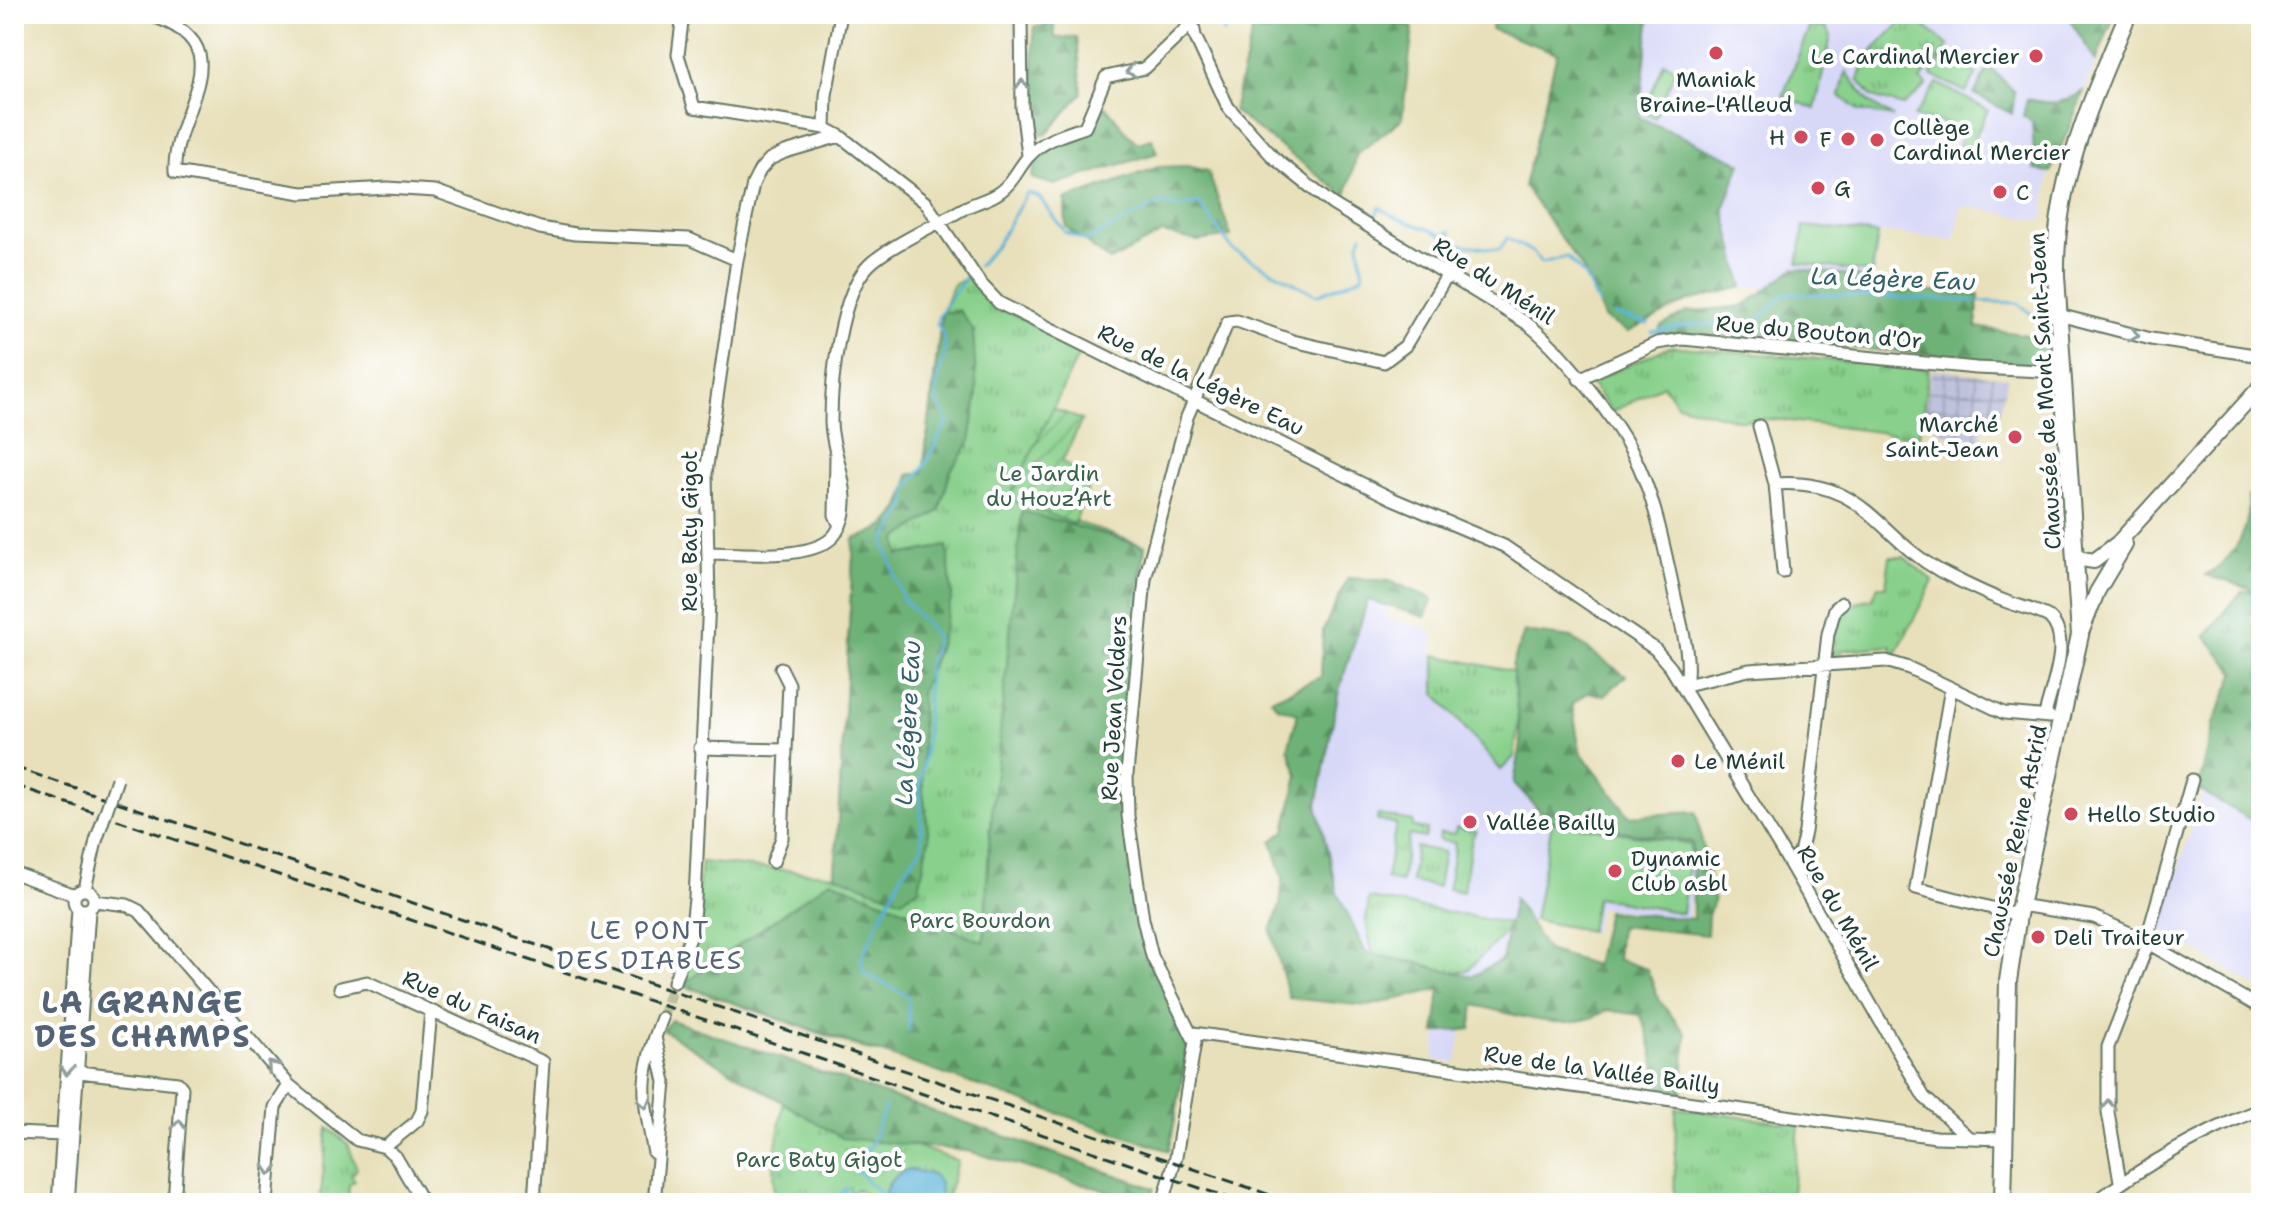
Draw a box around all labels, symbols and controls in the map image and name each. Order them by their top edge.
place label: Le Cardinal Mercier [1811,42,2020,71]
marker: Maniak Braine-l'Alleud [1707,44,1725,62]
marker: Le Cardinal Mercier [2027,47,2045,65]
one-way arrow [1124,62,1138,79]
place label: Maniak Braine-l'Alleud [1640,65,1792,119]
one-way arrow [1013,78,1031,91]
place label: Collège Cardinal Mercier [1893,113,2071,167]
place label: H [1769,123,1785,152]
place label: F [1820,125,1832,154]
marker: H [1792,128,1810,146]
marker: F [1839,130,1857,148]
marker: Collège Cardinal Mercier [1868,131,1886,149]
place label: G [1834,174,1851,203]
place label: C [2016,178,2030,207]
marker: G [1809,179,1827,197]
marker: C [1991,183,2009,201]
street label: Rue du Ménil [1427,231,1561,332]
street label: Chaussée de Mont Saint-Jean [2022,232,2068,550]
water label: La Légère Eau [1810,260,1976,298]
street label: Rue du Bouton d'Or [1715,309,1923,355]
street label: Rue de la Légère Eau [1093,317,1309,443]
one-way arrow [2127,325,2141,342]
place label: Marché Saint-Jean [1885,410,1999,464]
marker: Marché Saint-Jean [2006,428,2024,446]
street label: Rue Baty Gigot [675,450,704,612]
park label: Le Jardin du Houz’Art [986,459,1112,513]
street label: Rue Jean Volders [1095,614,1133,802]
water label: La Légère Eau [888,640,928,806]
street label: Chaussée Reine Astrid [1976,722,2054,960]
place label: Le Ménil [1694,747,1785,776]
marker: Le Ménil [1669,752,1687,770]
place label: Hello Studio [2087,800,2216,829]
marker: Hello Studio [2062,805,2080,823]
place label: Vallée Bailly [1486,808,1616,837]
marker: Vallée Bailly [1461,813,1479,831]
street label: Rue du Ménil [1790,840,1886,976]
place label: Dynamic Club asbl [1631,844,1728,898]
marker: Dynamic Club asbl [1606,862,1624,880]
park label: Parc Bourdon [909,906,1051,935]
district label: LE PONT DES DIABLES [557,912,743,977]
place label: Deli Traiteur [2054,923,2185,952]
marker: Deli Traiteur [2029,928,2047,946]
street label: Rue du Faisan [398,963,546,1051]
district label: LA GRANGE DES CHAMPS [35,982,251,1057]
street label: Rue de la Vallée Bailly [1482,1039,1722,1101]
one-way arrow [267,1060,282,1075]
one-way arrow [59,1064,76,1077]
one-way arrow [635,1096,652,1110]
one-way arrow [2100,1098,2117,1111]
one-way arrow [171,1118,188,1131]
park label: Parc Baty Gigot [735,1145,903,1174]
one-way arrow [262,1164,279,1177]

